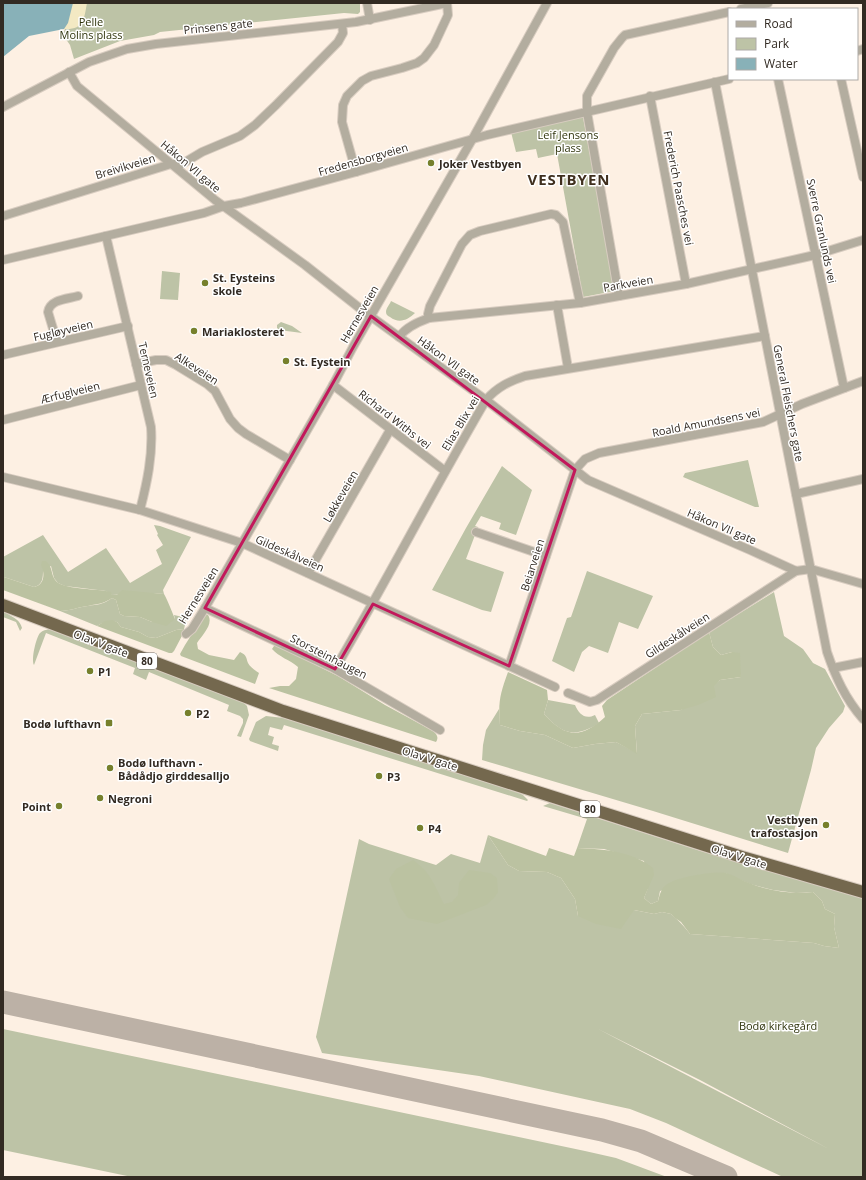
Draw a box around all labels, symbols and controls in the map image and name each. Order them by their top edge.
legend [728,8,858,80]
park label: Pelle Molins plass [59,14,123,42]
street label: Prinsens gate [183,15,253,37]
text: Road [764,15,793,32]
text: Park [764,35,790,52]
text: Water [764,55,798,72]
park label: Leif Jensons plass [538,127,598,155]
street label: Frederich Paasches vei [661,130,697,246]
street label: Håkon VII gate [158,136,224,196]
street label: Fredensborgveien [317,139,409,179]
street label: Breivikveien [93,150,157,182]
place label: Joker Vestbyen [438,156,521,171]
marker: Joker Vestbyen [426,158,436,168]
district label: VESTBYEN [527,169,611,189]
street label: Sverre Granlunds vei [804,177,840,285]
place label: St. Eysteins skole [213,270,276,298]
street label: Parkveien [602,271,654,295]
marker: St. Eysteins skole [200,278,210,288]
street label: Hernesveien [336,282,382,346]
street label: Fugløyveien [32,316,94,344]
place label: Mariaklosteret [202,324,284,339]
marker: Mariaklosteret [189,326,199,336]
street label: Håkon VII gate [415,332,483,388]
street label: Terneveien [135,341,163,399]
street label: General Fleischers gate [770,343,808,463]
street label: Alkeveien [172,348,222,388]
place label: St. Eystein [294,354,351,369]
marker: St. Eystein [281,356,291,366]
street label: Ærfuglveien [38,377,101,407]
street label: Richard Withs vei [356,386,434,452]
street label: Elias Blix vei [438,393,482,453]
street label: Roald Amundsens vei [651,404,761,440]
street label: Løkkeveien [319,467,361,525]
street label: Håkon VII gate [685,505,759,547]
street label: Gildeskålveien [253,531,327,575]
street label: Beiarveien [517,537,547,593]
street label: Hernesveien [175,564,221,626]
street label: Gildeskålveien [642,609,712,661]
street label: Olav V gate [72,626,130,660]
street label: Storsteinhaugen [288,630,370,682]
road number: 80 [137,653,157,669]
place label: P1 [98,664,111,679]
marker: P1 [85,666,95,676]
place label: P2 [196,706,209,721]
marker: P2 [183,708,193,718]
place label: Bodø lufthavn [23,716,101,731]
marker: Bodø lufthavn [104,718,114,728]
street label: Olav V gate [400,742,460,774]
place label: Bodø lufthavn - Bådådjo girddesalljo [118,755,230,783]
marker: Bodø lufthavn - Bådådjo girddesalljo [105,763,115,773]
place label: P3 [387,769,400,784]
marker: P3 [374,771,384,781]
place label: Negroni [108,791,152,806]
marker: Negroni [95,793,105,803]
place label: Point [22,799,51,814]
marker: Point [54,801,64,811]
road number: 80 [580,801,600,817]
place label: Vestbyen trafostasjon [751,812,818,840]
marker: Vestbyen trafostasjon [821,820,831,830]
place label: P4 [428,821,442,836]
marker: P4 [415,823,425,833]
street label: Olav V gate [709,840,769,872]
park label: Bodø kirkegård [739,1018,817,1033]

